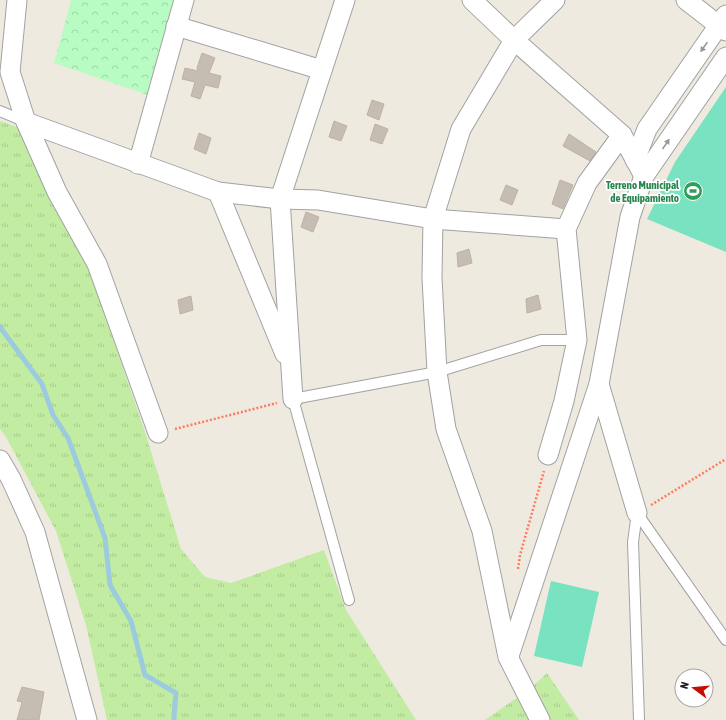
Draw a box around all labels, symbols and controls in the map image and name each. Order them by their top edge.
one-way arrow [700,42,708,52]
one-way arrow [662,139,670,149]
place label: Terreno Municipal de Equipamiento [606,179,680,204]
sports icon: Terreno Municipal de Equipamiento [682,180,704,202]
north arrow [674,668,714,708]
text: N [678,680,691,690]

